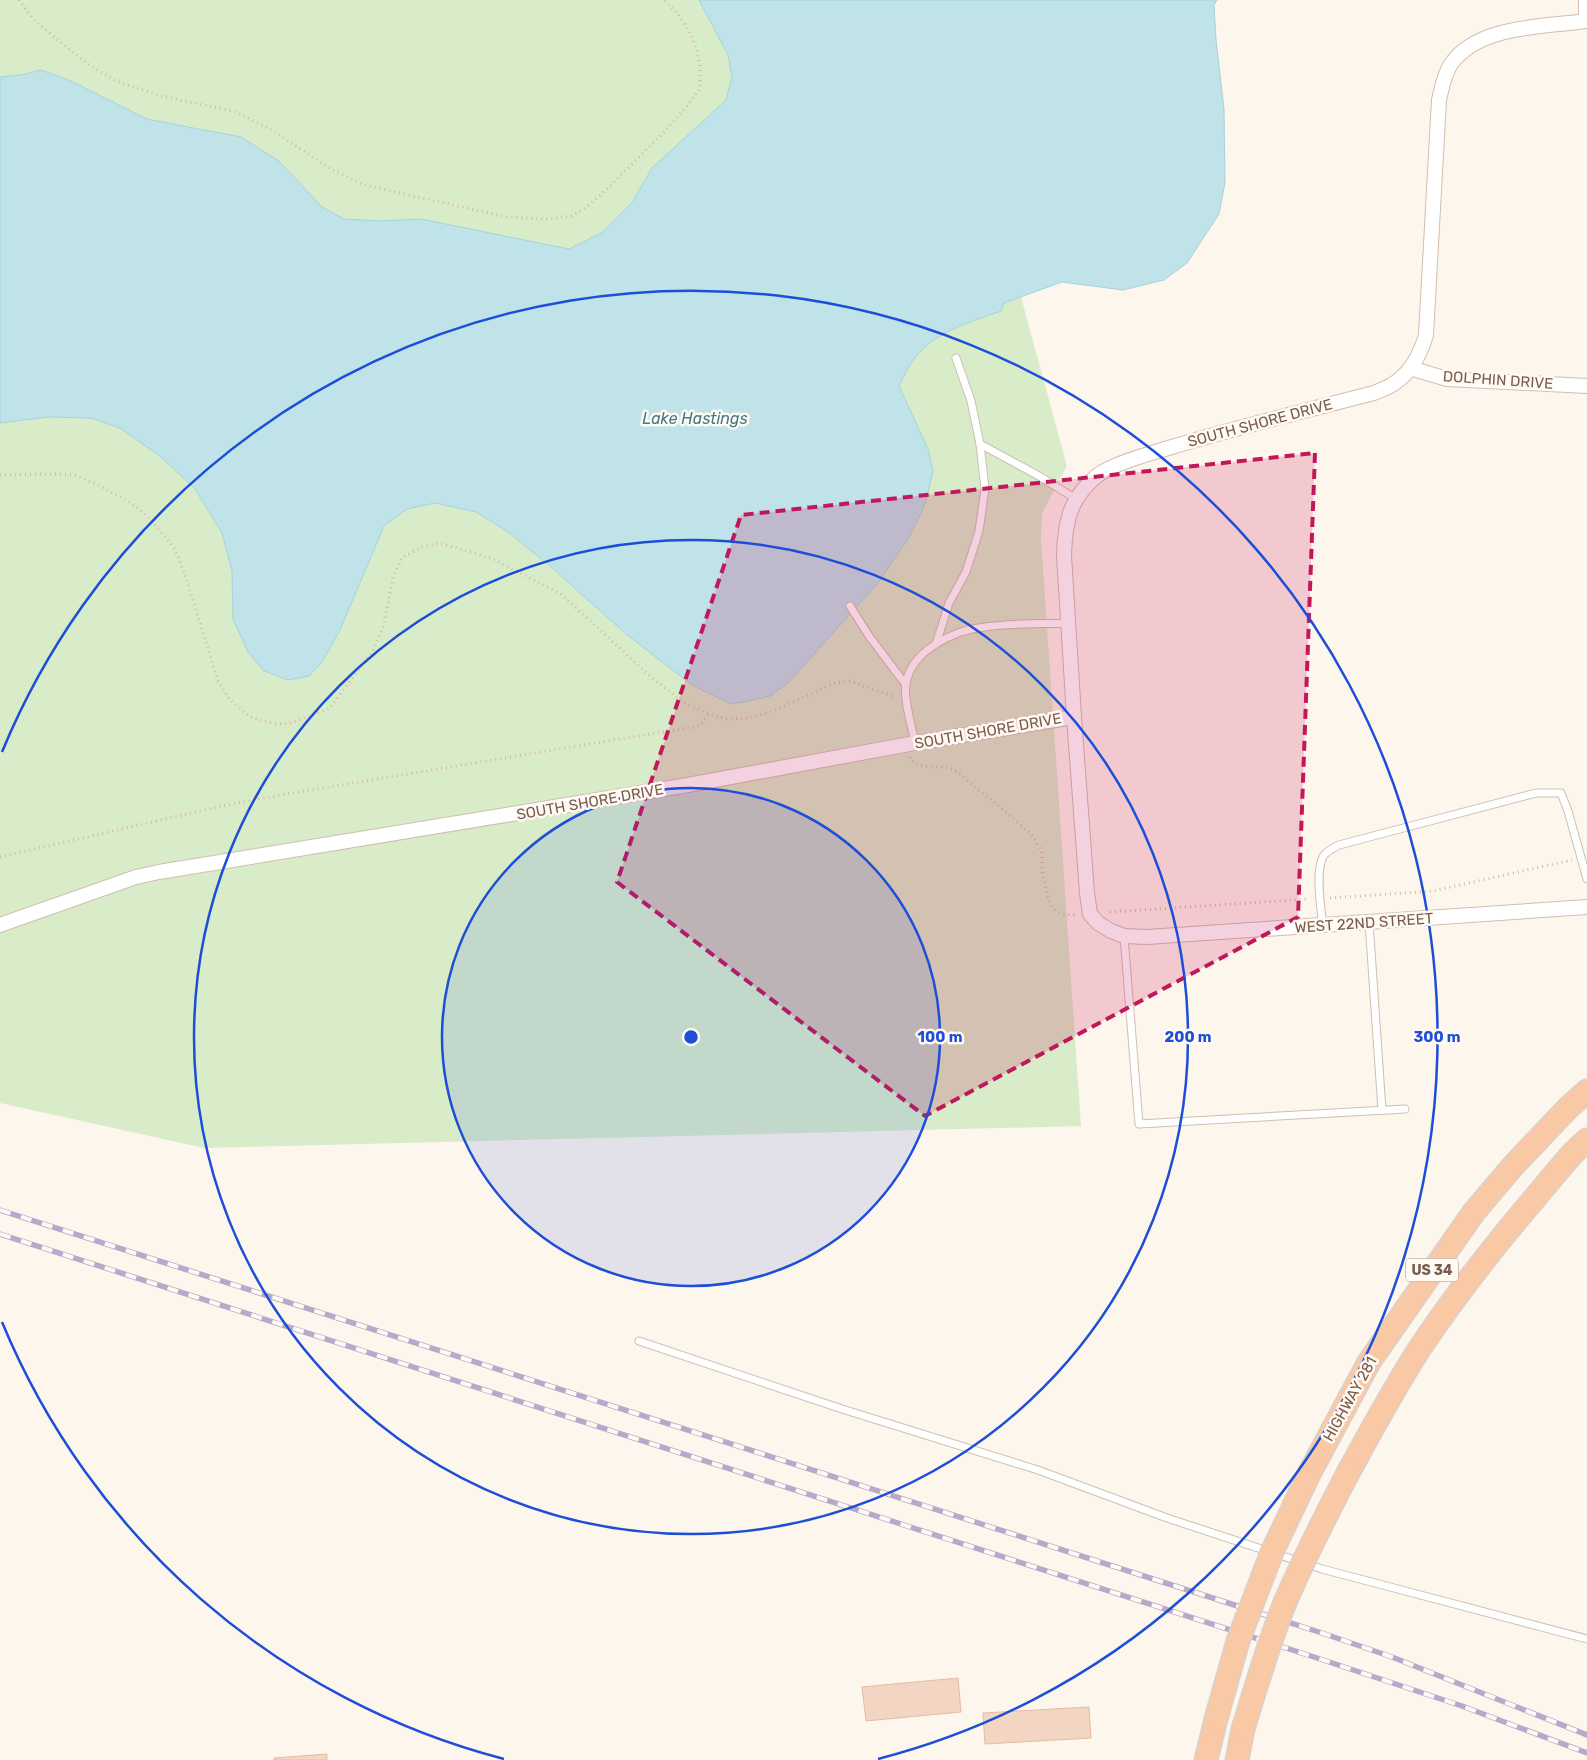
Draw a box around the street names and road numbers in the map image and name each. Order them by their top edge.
street label: DOLPHIN DRIVE [1442,367,1554,393]
street label: SOUTH SHORE DRIVE [1186,395,1334,451]
street label: SOUTH SHORE DRIVE [913,709,1063,753]
street label: SOUTH SHORE DRIVE [515,780,665,824]
street label: WEST 22ND STREET [1294,909,1434,937]
road number: US 34 [1406,1258,1458,1282]
street label: HIGHWAY 281 [1319,1354,1381,1444]

